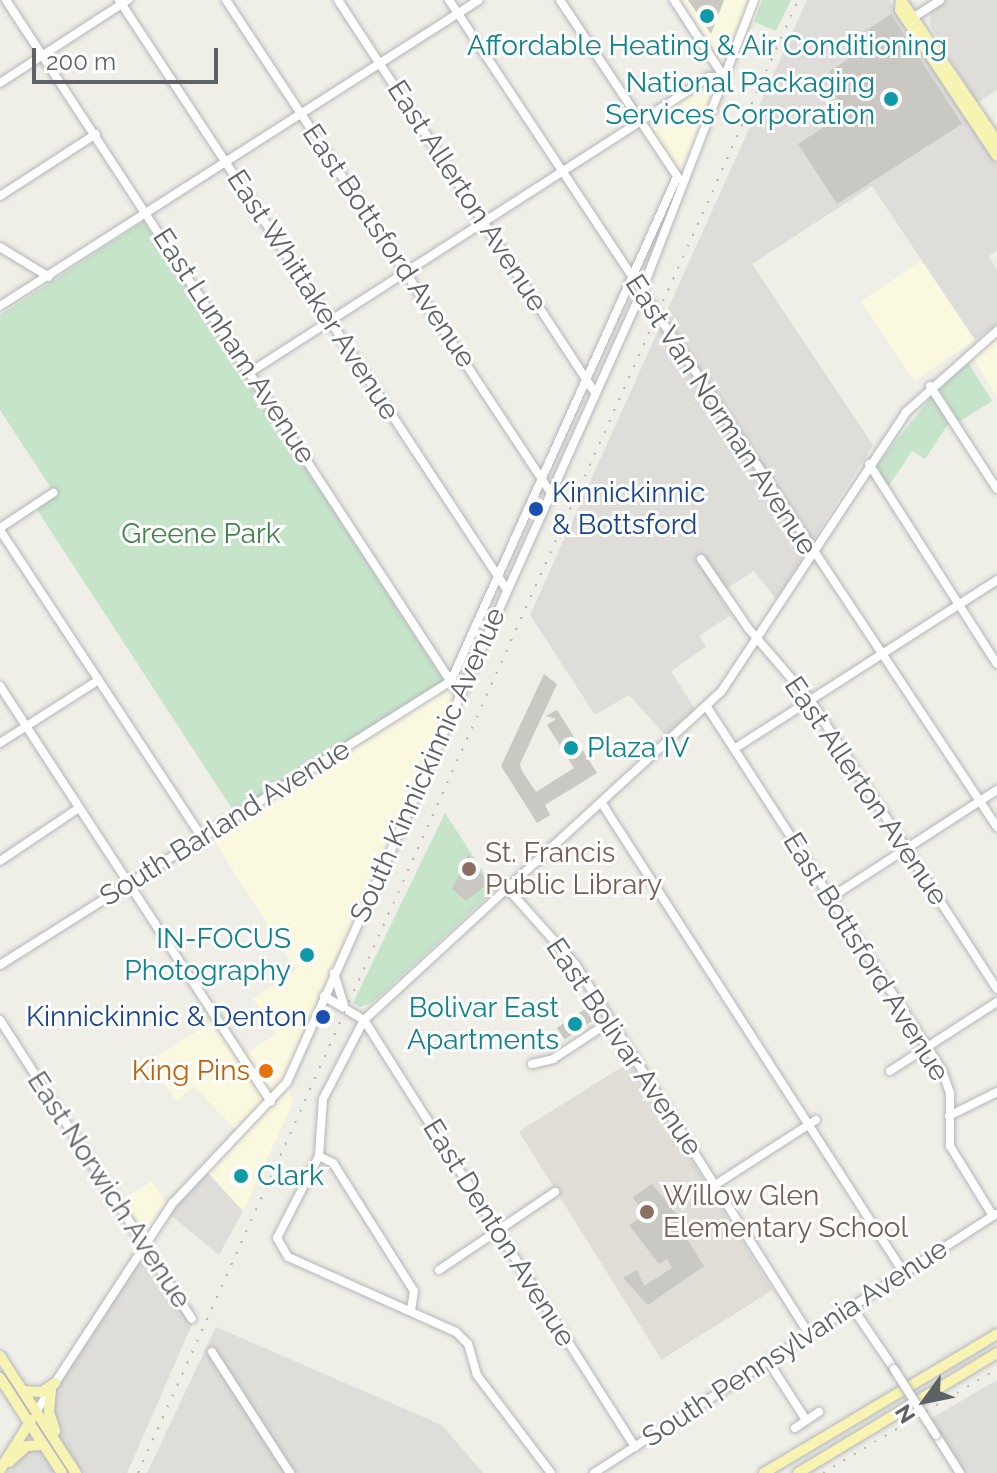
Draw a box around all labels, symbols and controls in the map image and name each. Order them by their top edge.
marker: Affordable Heating & Air Conditioning [698,7,716,25]
place label: Affordable Heating & Air Conditioning [466,29,948,63]
scale bar [36,32,222,82]
text: 200 m [46,47,116,76]
place label: National Packaging Services Corporation [605,66,875,132]
street label: East Allerton Avenue [379,74,555,318]
marker: National Packaging Services Corporation [882,90,900,108]
street label: East Bottsford Avenue [295,117,483,375]
street label: East Whittaker Avenue [219,163,407,427]
street label: East Lunham Avenue [145,222,323,470]
street label: East Van Norman Avenue [617,268,825,562]
place label: Kinnickinnic & Bottsford [552,476,705,542]
marker: Kinnickinnic & Bottsford [527,500,545,518]
park label: Greene Park [121,517,281,551]
street label: South Kinnickinnic Avenue [343,602,513,928]
street label: East Allerton Avenue [777,670,955,912]
place label: Plaza IV [587,731,689,765]
street label: South Barland Avenue [94,732,356,914]
marker: Plaza IV [562,739,580,757]
street label: East Bottsford Avenue [776,826,956,1088]
place label: St. Francis Public Library [485,836,662,902]
marker: St. Francis Public Library [460,860,478,878]
place label: IN-FOCUS Photography [124,922,291,988]
street label: East Bolivar Avenue [538,931,710,1163]
marker: IN-FOCUS Photography [298,946,316,964]
place label: Bolivar East Apartments [407,991,559,1057]
place label: Kinnickinnic & Denton [26,1000,307,1034]
marker: Kinnickinnic & Denton [314,1008,332,1026]
marker: Bolivar East Apartments [566,1015,584,1033]
place label: King Pins [132,1054,250,1088]
marker: King Pins [257,1062,275,1080]
street label: East Norwich Avenue [20,1065,198,1315]
street label: East Denton Avenue [415,1113,583,1353]
place label: Clark [257,1159,324,1193]
marker: Clark [232,1167,250,1185]
place label: Willow Glen Elementary School [663,1179,909,1245]
marker: Willow Glen Elementary School [638,1203,656,1221]
street label: South Pennsylvania Avenue [636,1231,954,1455]
north arrow [885,1361,965,1441]
text: N [889,1400,920,1428]

